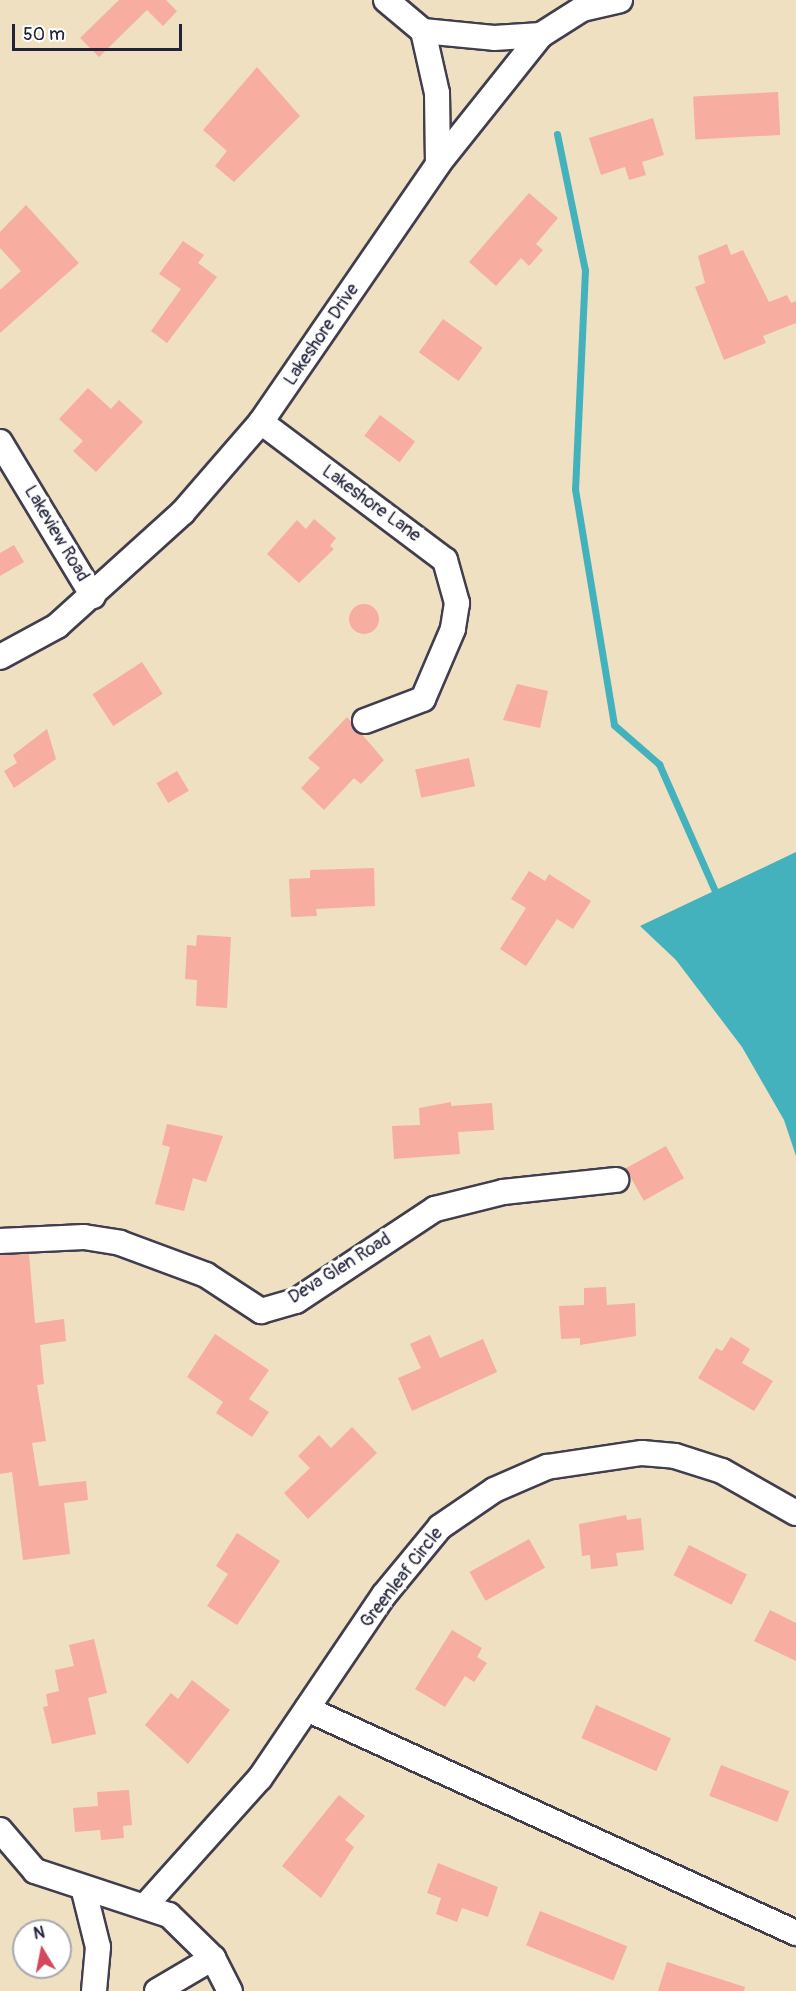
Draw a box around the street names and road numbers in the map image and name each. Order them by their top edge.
street label: Lakeshore Drive [280,280,364,390]
street label: Lakeshore Lane [317,461,425,547]
street label: Lakeview Road [19,482,93,586]
street label: Deva Glen Road [285,1229,395,1309]
street label: Greenleaf Circle [356,1524,448,1632]

